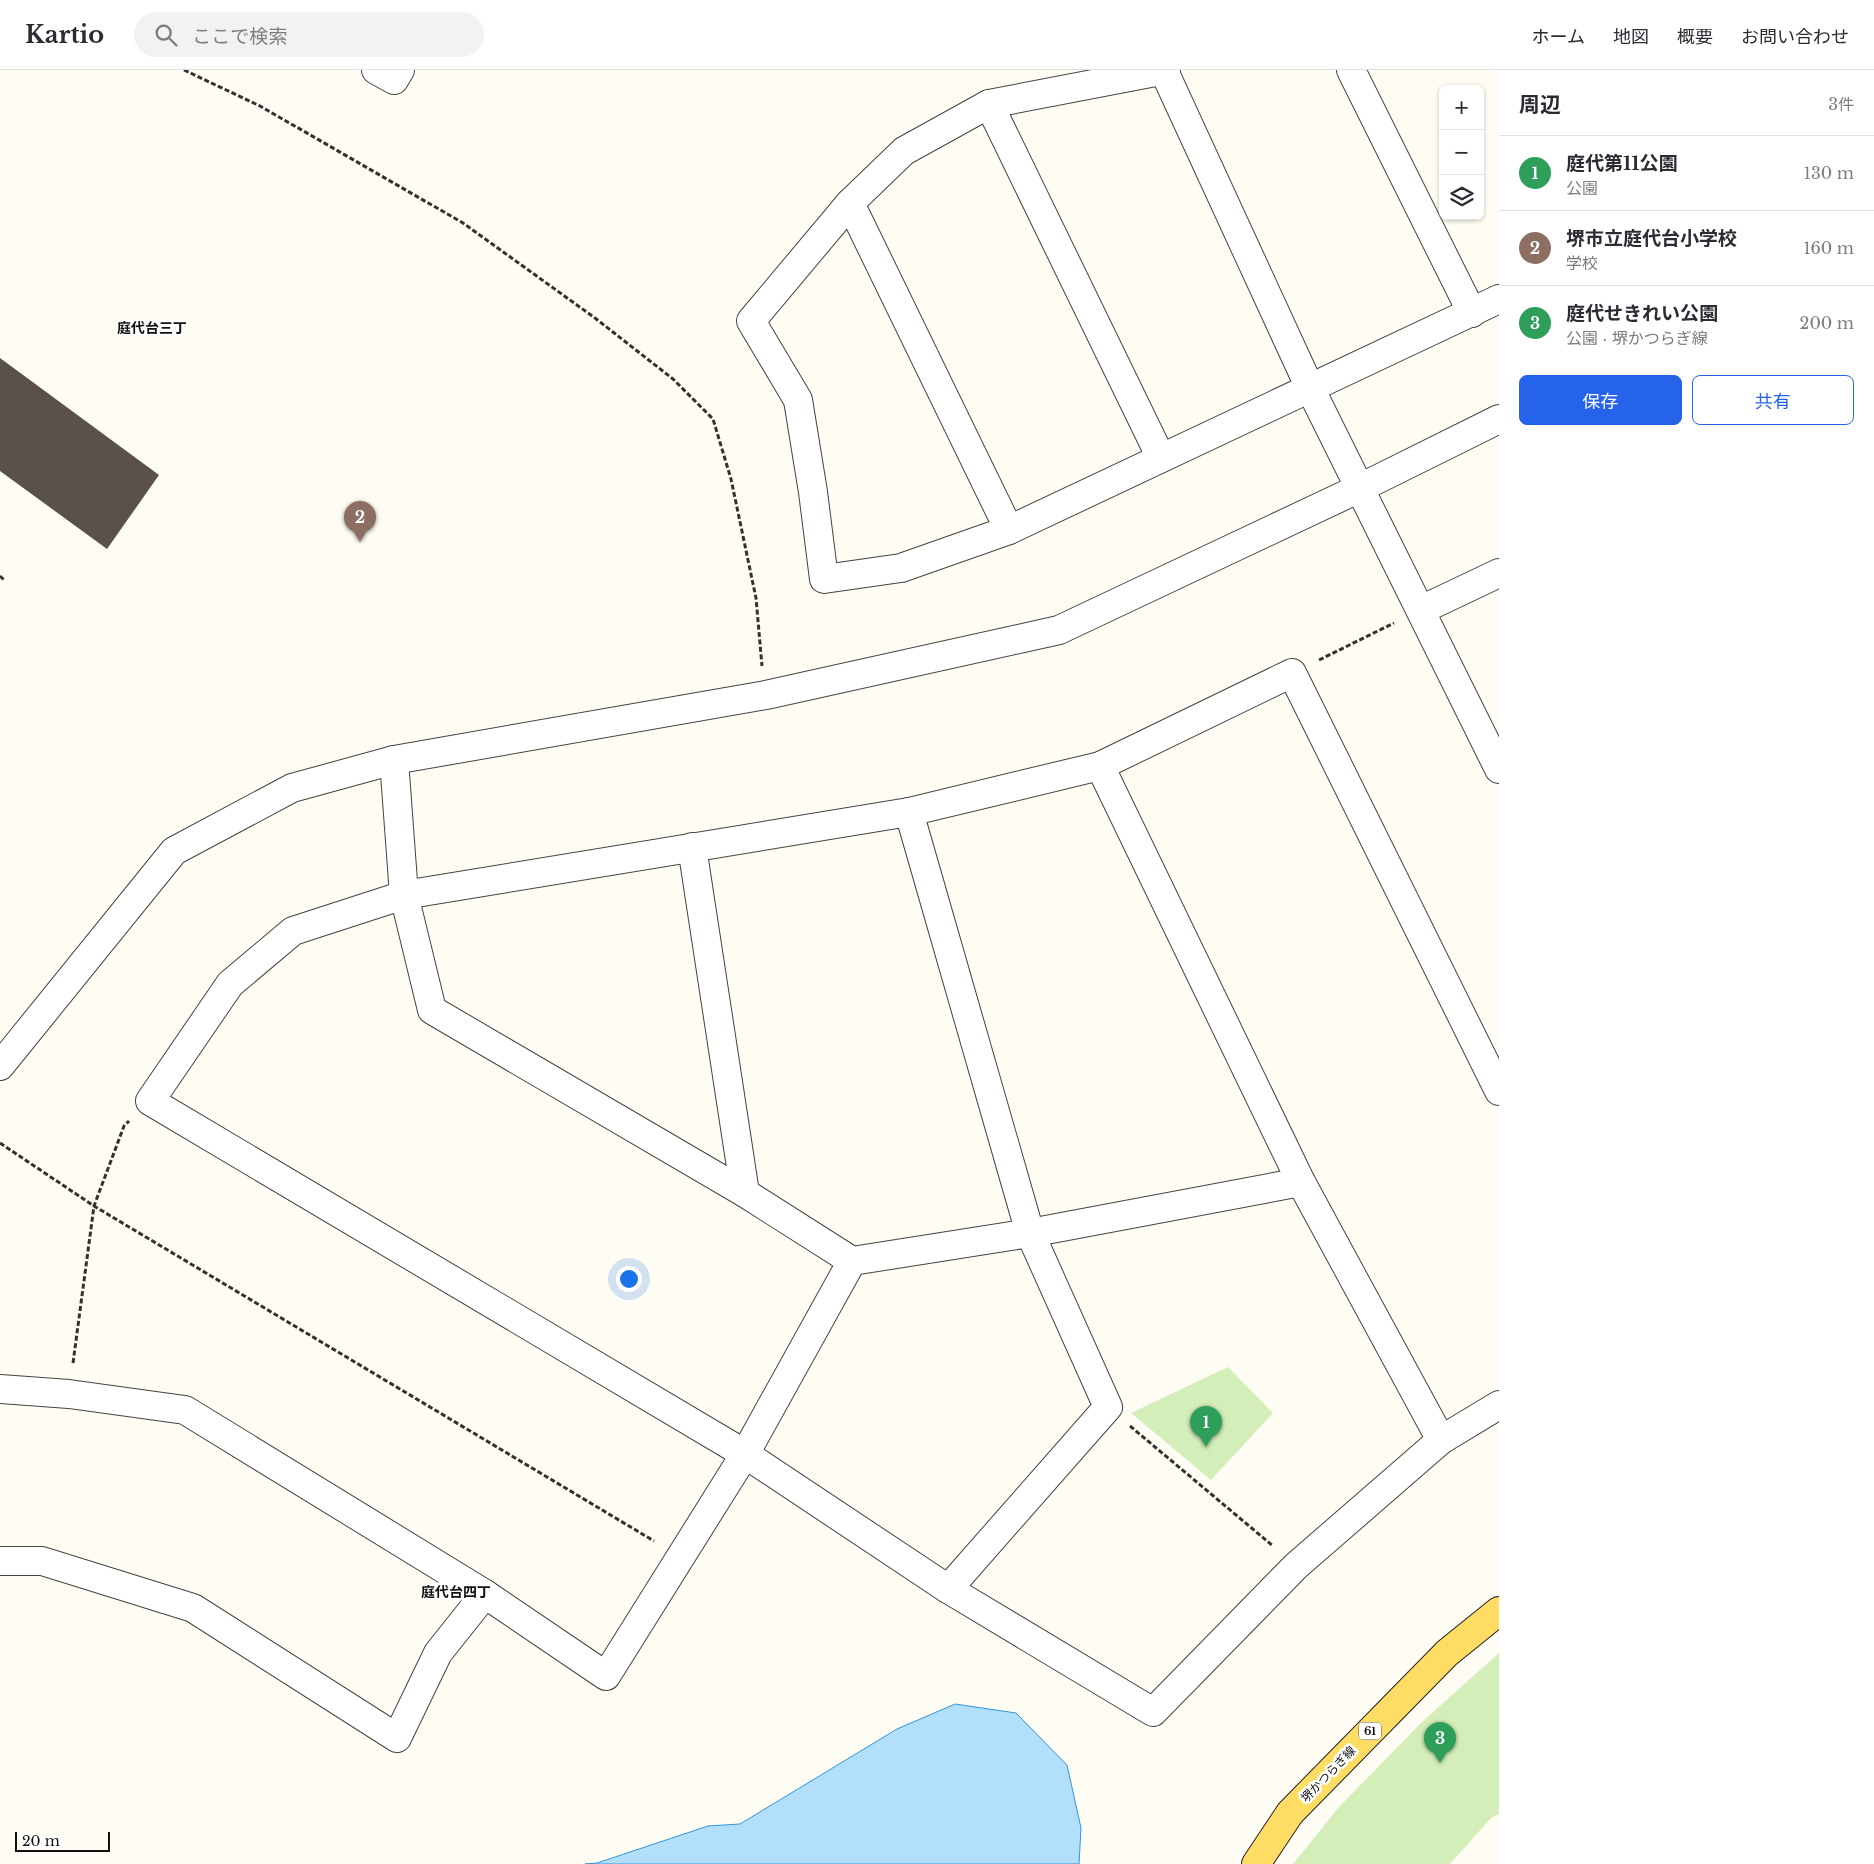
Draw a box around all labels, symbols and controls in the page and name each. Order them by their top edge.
search box [134,12,484,57]
text: Kartio [25,20,104,49]
icon: search [152,21,180,49]
text: ここで検索 [192,25,287,48]
text: ホーム [1532,26,1585,48]
text: 地図 [1613,26,1649,48]
text: 概要 [1677,26,1713,48]
text: お問い合わせ [1741,26,1849,48]
map controls [1439,85,1484,220]
button: + [1439,85,1484,130]
text: 周辺 [1519,92,1561,118]
text: 3件 [1828,94,1854,114]
button: − [1439,130,1484,175]
text: 庭代第11公園 [1566,152,1678,175]
text: 1 [1532,163,1538,183]
text: 130 m [1804,163,1854,183]
button: layers [1439,175,1484,220]
text: 公園 [1566,178,1598,198]
text: 堺市立庭代台小学校 [1566,227,1737,250]
text: 2 [1530,238,1540,258]
text: 160 m [1803,238,1854,258]
text: 学校 [1566,253,1598,273]
text: 庭代せきれい公園 [1566,302,1718,325]
text: 3 [1530,313,1540,333]
text: 200 m [1800,313,1854,333]
district label: 庭代台三丁 [117,319,187,337]
text: 公園 · 堺かつらぎ線 [1566,328,1708,348]
button: 保存 [1519,375,1682,425]
button: 共有 [1692,375,1854,425]
pin: 2 [344,501,376,542]
your location [616,1266,642,1292]
pin: 1 [1190,1406,1222,1447]
district label: 庭代台四丁 [421,1583,491,1601]
road number: 61 [1359,1722,1381,1740]
pin: 3 [1424,1722,1456,1763]
street label: 堺かつらぎ線 [1298,1743,1358,1805]
scale bar [15,1829,110,1852]
text: 20 m [22,1832,60,1850]

